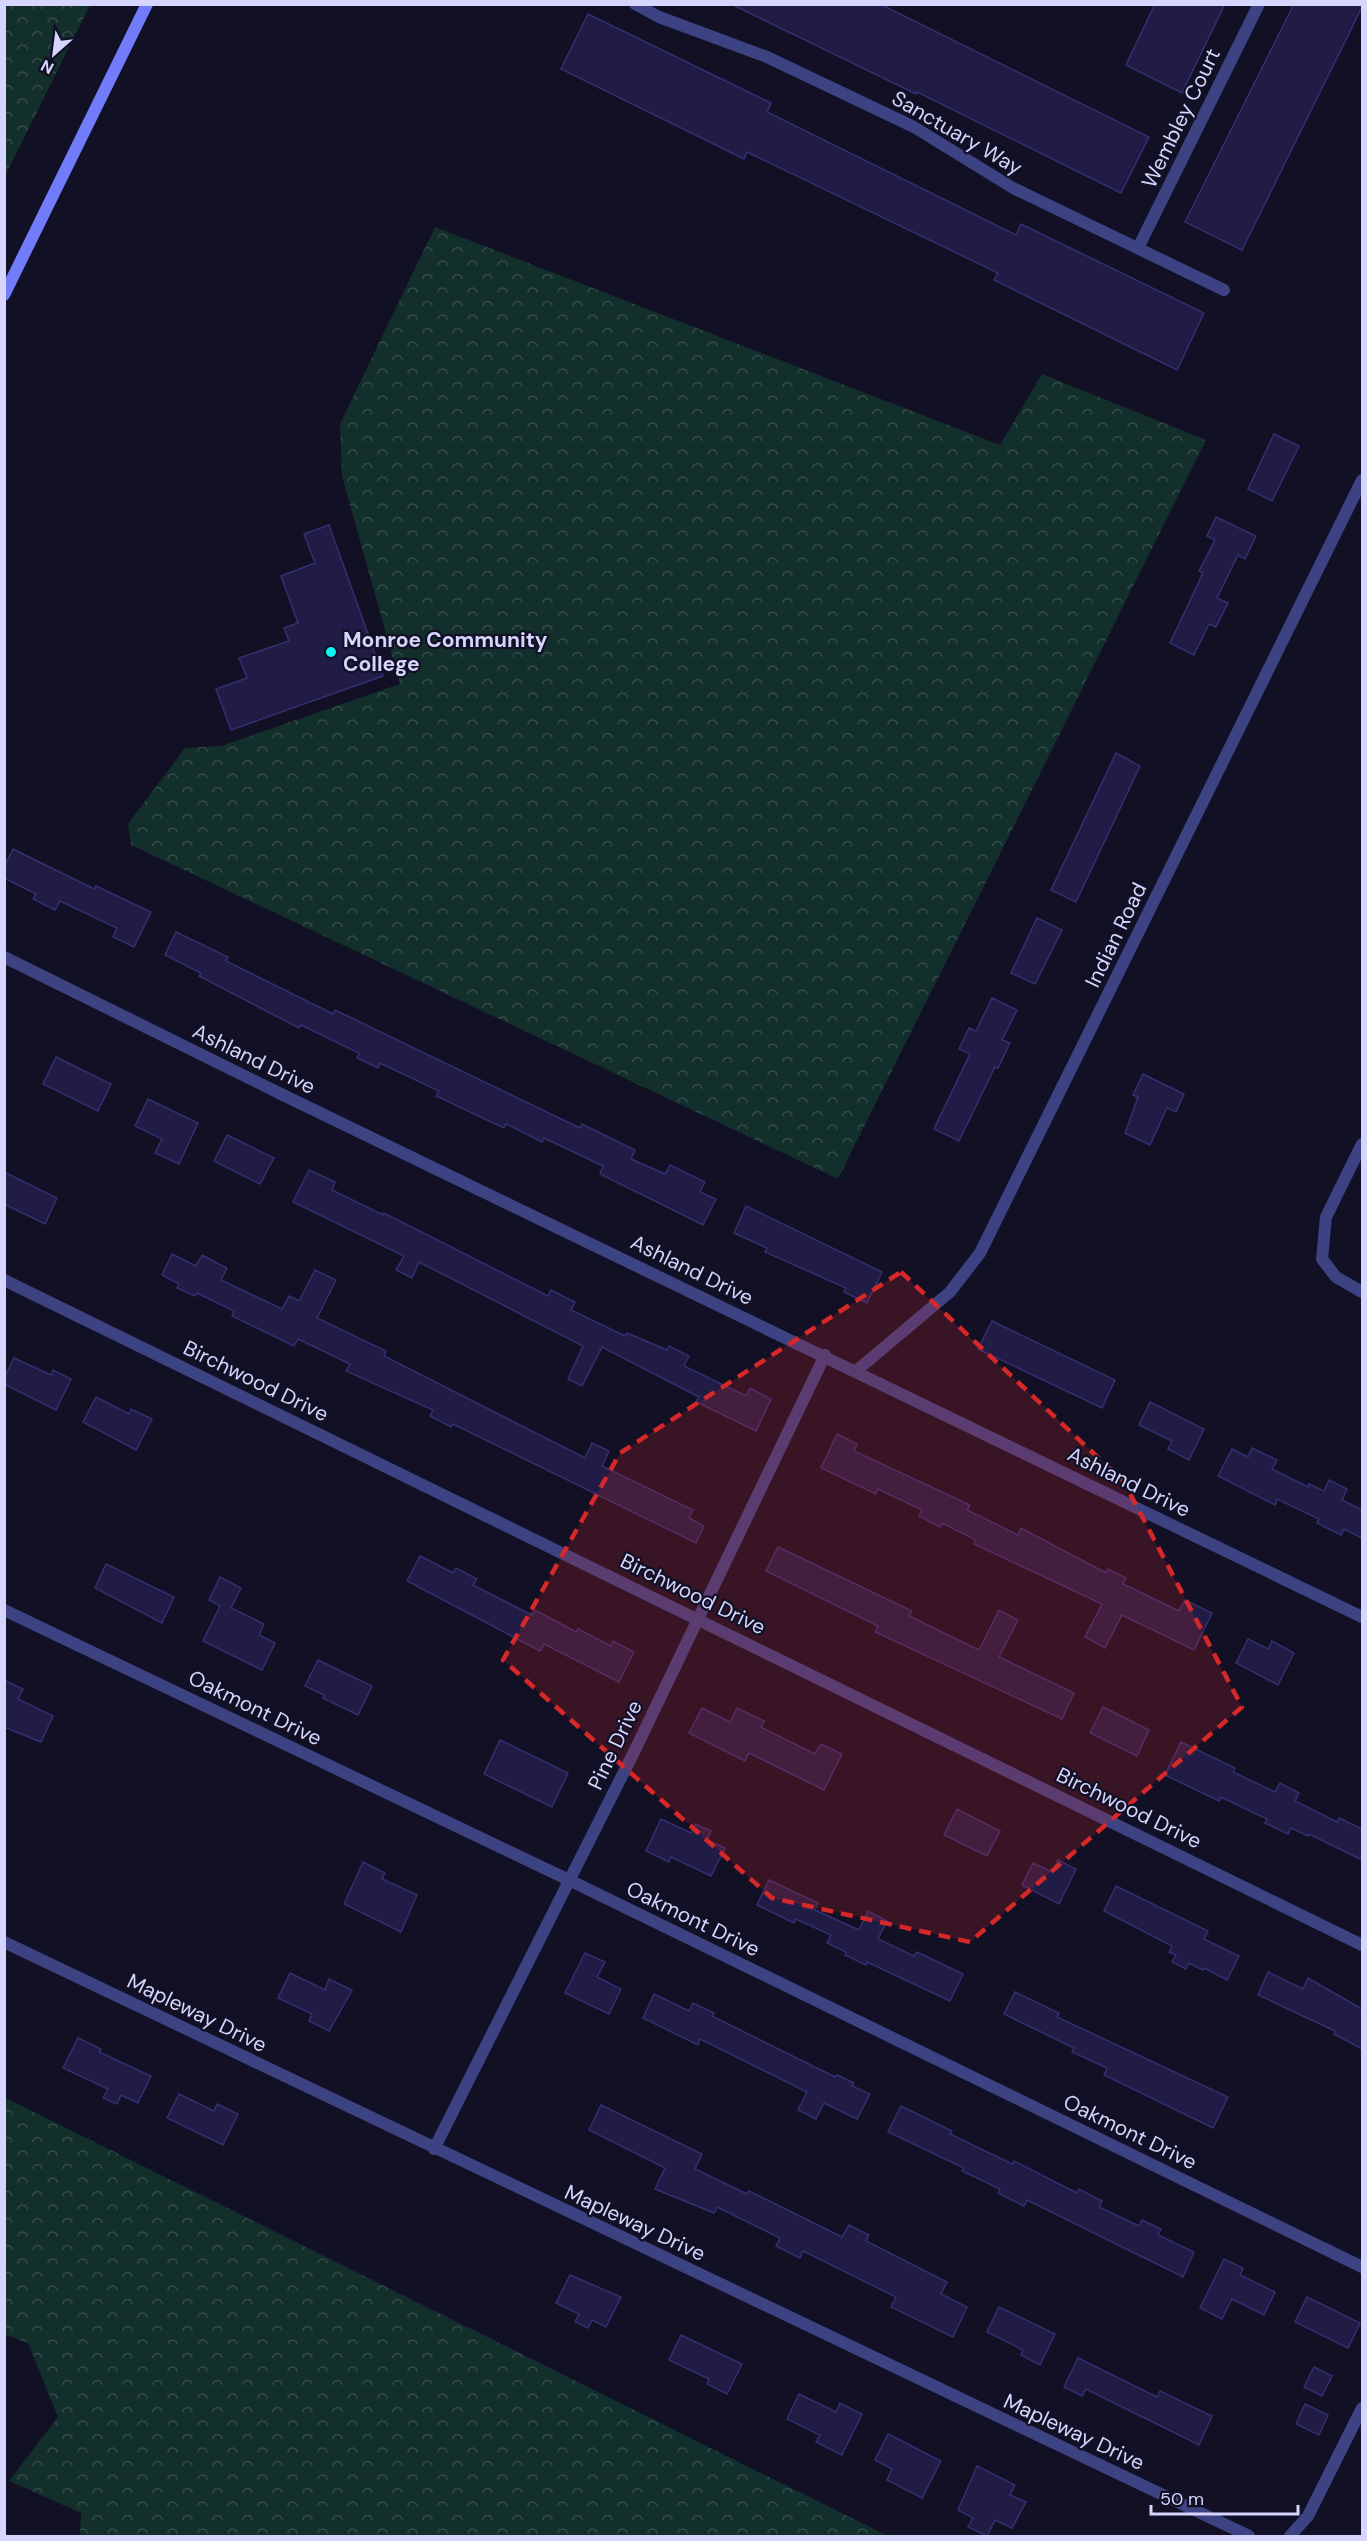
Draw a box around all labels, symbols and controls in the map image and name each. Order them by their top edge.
north arrow [24,24,84,84]
street label: Wembley Court [1135,44,1227,192]
text: N [37,55,57,79]
street label: Sanctuary Way [887,84,1028,182]
place label: Monroe Community College [343,626,548,678]
marker: Monroe Community College [324,645,338,659]
street label: Indian Road [1079,878,1153,992]
street label: Ashland Drive [188,1017,320,1101]
street label: Ashland Drive [626,1228,758,1312]
street label: Birchwood Drive [179,1334,333,1428]
street label: Ashland Drive [1063,1440,1195,1524]
street label: Birchwood Drive [616,1547,770,1641]
street label: Oakmont Drive [184,1664,326,1752]
street label: Pine Drive [581,1695,649,1795]
street label: Birchwood Drive [1052,1761,1206,1855]
street label: Oakmont Drive [622,1875,764,1963]
street label: Mapleway Drive [122,1967,272,2059]
street label: Oakmont Drive [1059,2088,1201,2176]
street label: Mapleway Drive [560,2178,710,2268]
street label: Mapleway Drive [999,2387,1149,2477]
scale bar [1151,2478,1298,2516]
text: 50 m [1160,2487,1204,2511]

